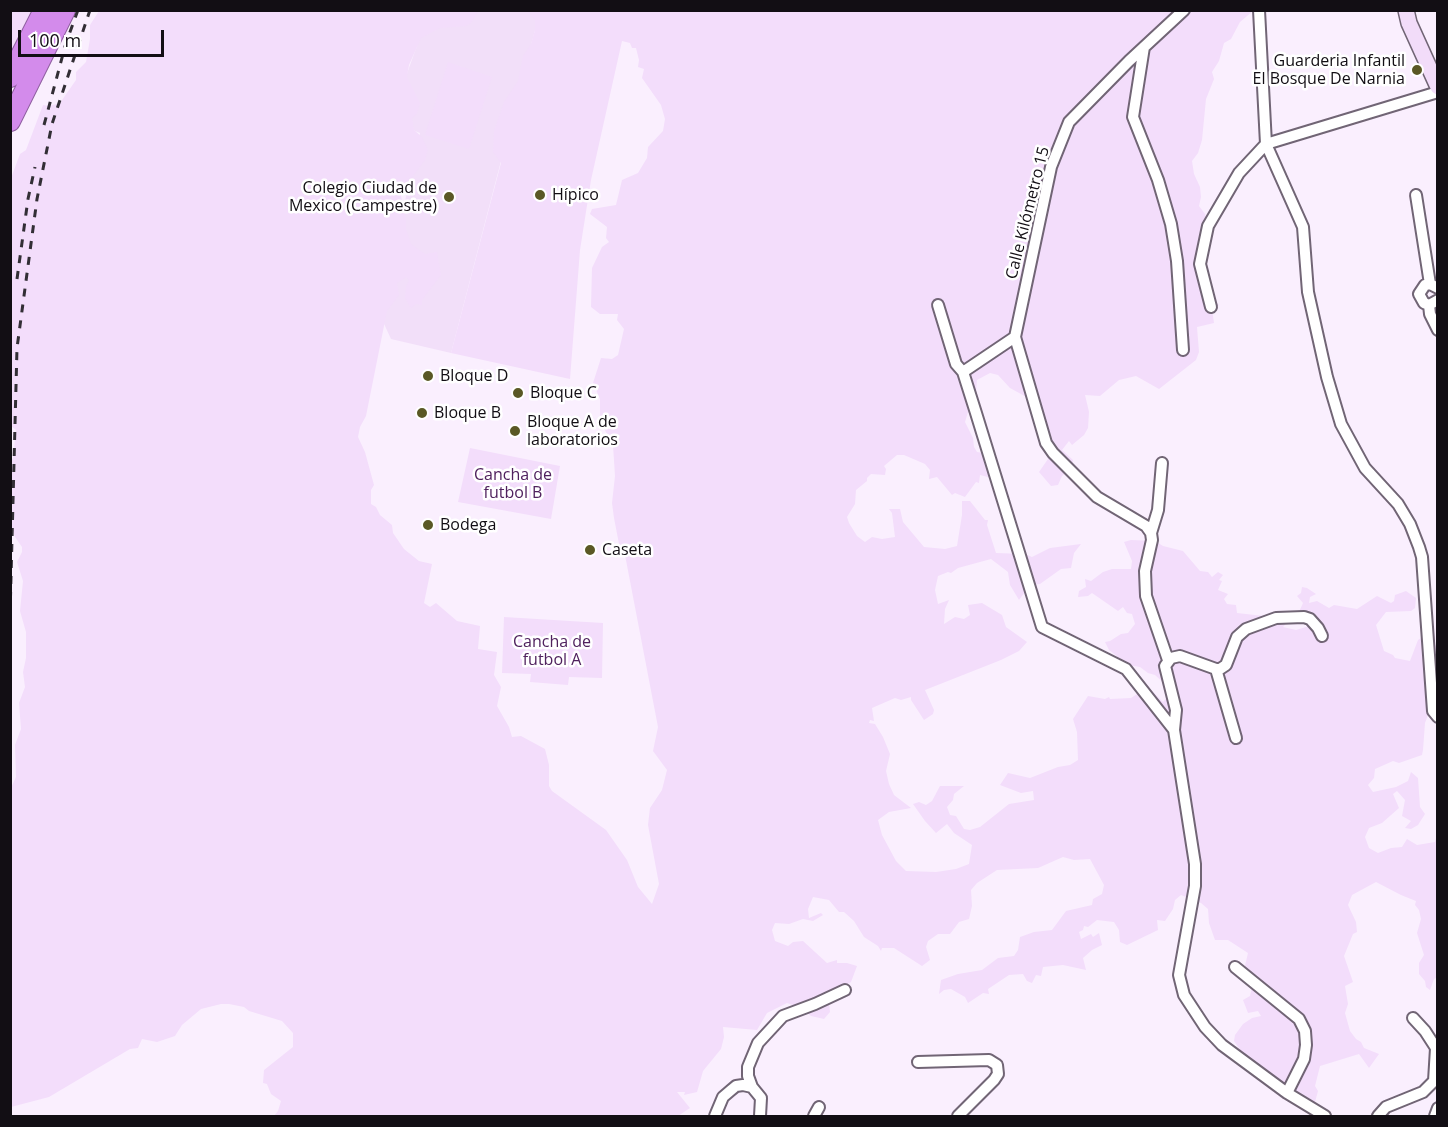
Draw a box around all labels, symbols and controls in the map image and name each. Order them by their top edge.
scale bar [21,18,166,56]
text: 100 m [29,28,81,52]
place label: Guarderia Infantil El Bosque De Narnia [1253,51,1405,89]
marker: Guarderia Infantil El Bosque De Narnia [1410,63,1424,77]
street label: Calle Kilómetro 15 [1002,145,1054,281]
place label: Colegio Ciudad de Mexico (Campestre) [289,178,437,216]
place label: Hípico [552,185,599,205]
marker: Hípico [533,188,547,202]
marker: Colegio Ciudad de Mexico (Campestre) [442,190,456,204]
place label: Bloque D [440,366,508,386]
marker: Bloque D [421,369,435,383]
place label: Bloque C [530,383,597,403]
marker: Bloque C [511,386,525,400]
place label: Bloque B [434,403,501,423]
marker: Bloque B [415,406,429,420]
place label: Bloque A de laboratorios [527,412,618,450]
marker: Bloque A de laboratorios [508,424,522,438]
park label: Cancha de futbol B [474,465,552,503]
place label: Bodega [440,515,496,535]
marker: Bodega [421,518,435,532]
place label: Caseta [602,540,652,560]
marker: Caseta [583,543,597,557]
park label: Cancha de futbol A [513,632,591,670]

